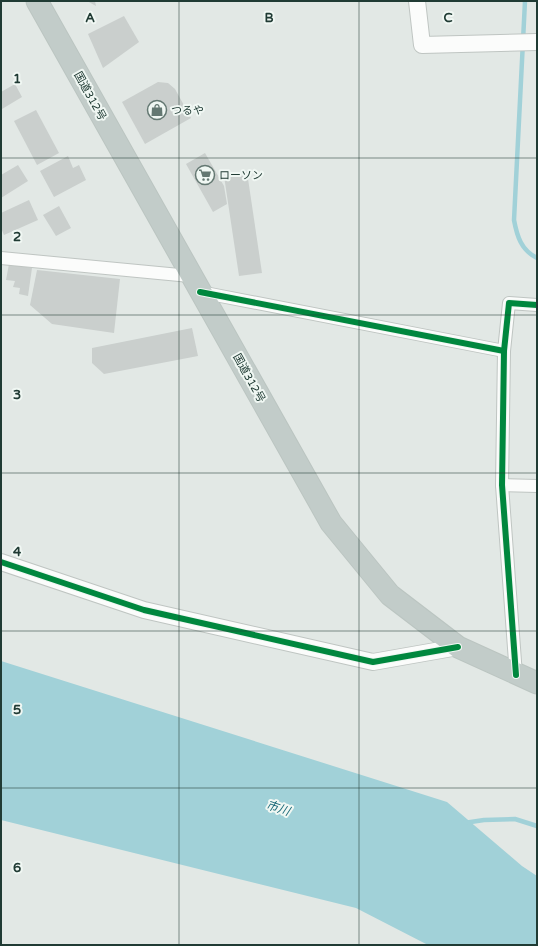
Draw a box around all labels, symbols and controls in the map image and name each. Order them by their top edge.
text: A [85,10,95,26]
text: B [264,10,274,26]
text: C [443,10,453,26]
street label: 国道312号 [71,69,109,123]
text: 1 [13,71,21,87]
shop icon: つるや [146,99,168,121]
place label: つるや [171,104,204,117]
supermarket icon: ローソン [194,164,216,186]
place label: ローソン [219,169,263,182]
text: 2 [13,229,21,245]
street label: 国道312号 [230,351,268,405]
text: 3 [13,387,21,403]
text: 4 [13,544,22,560]
text: 5 [13,702,21,718]
water label: 市川 [264,797,294,819]
text: 6 [13,860,21,876]

